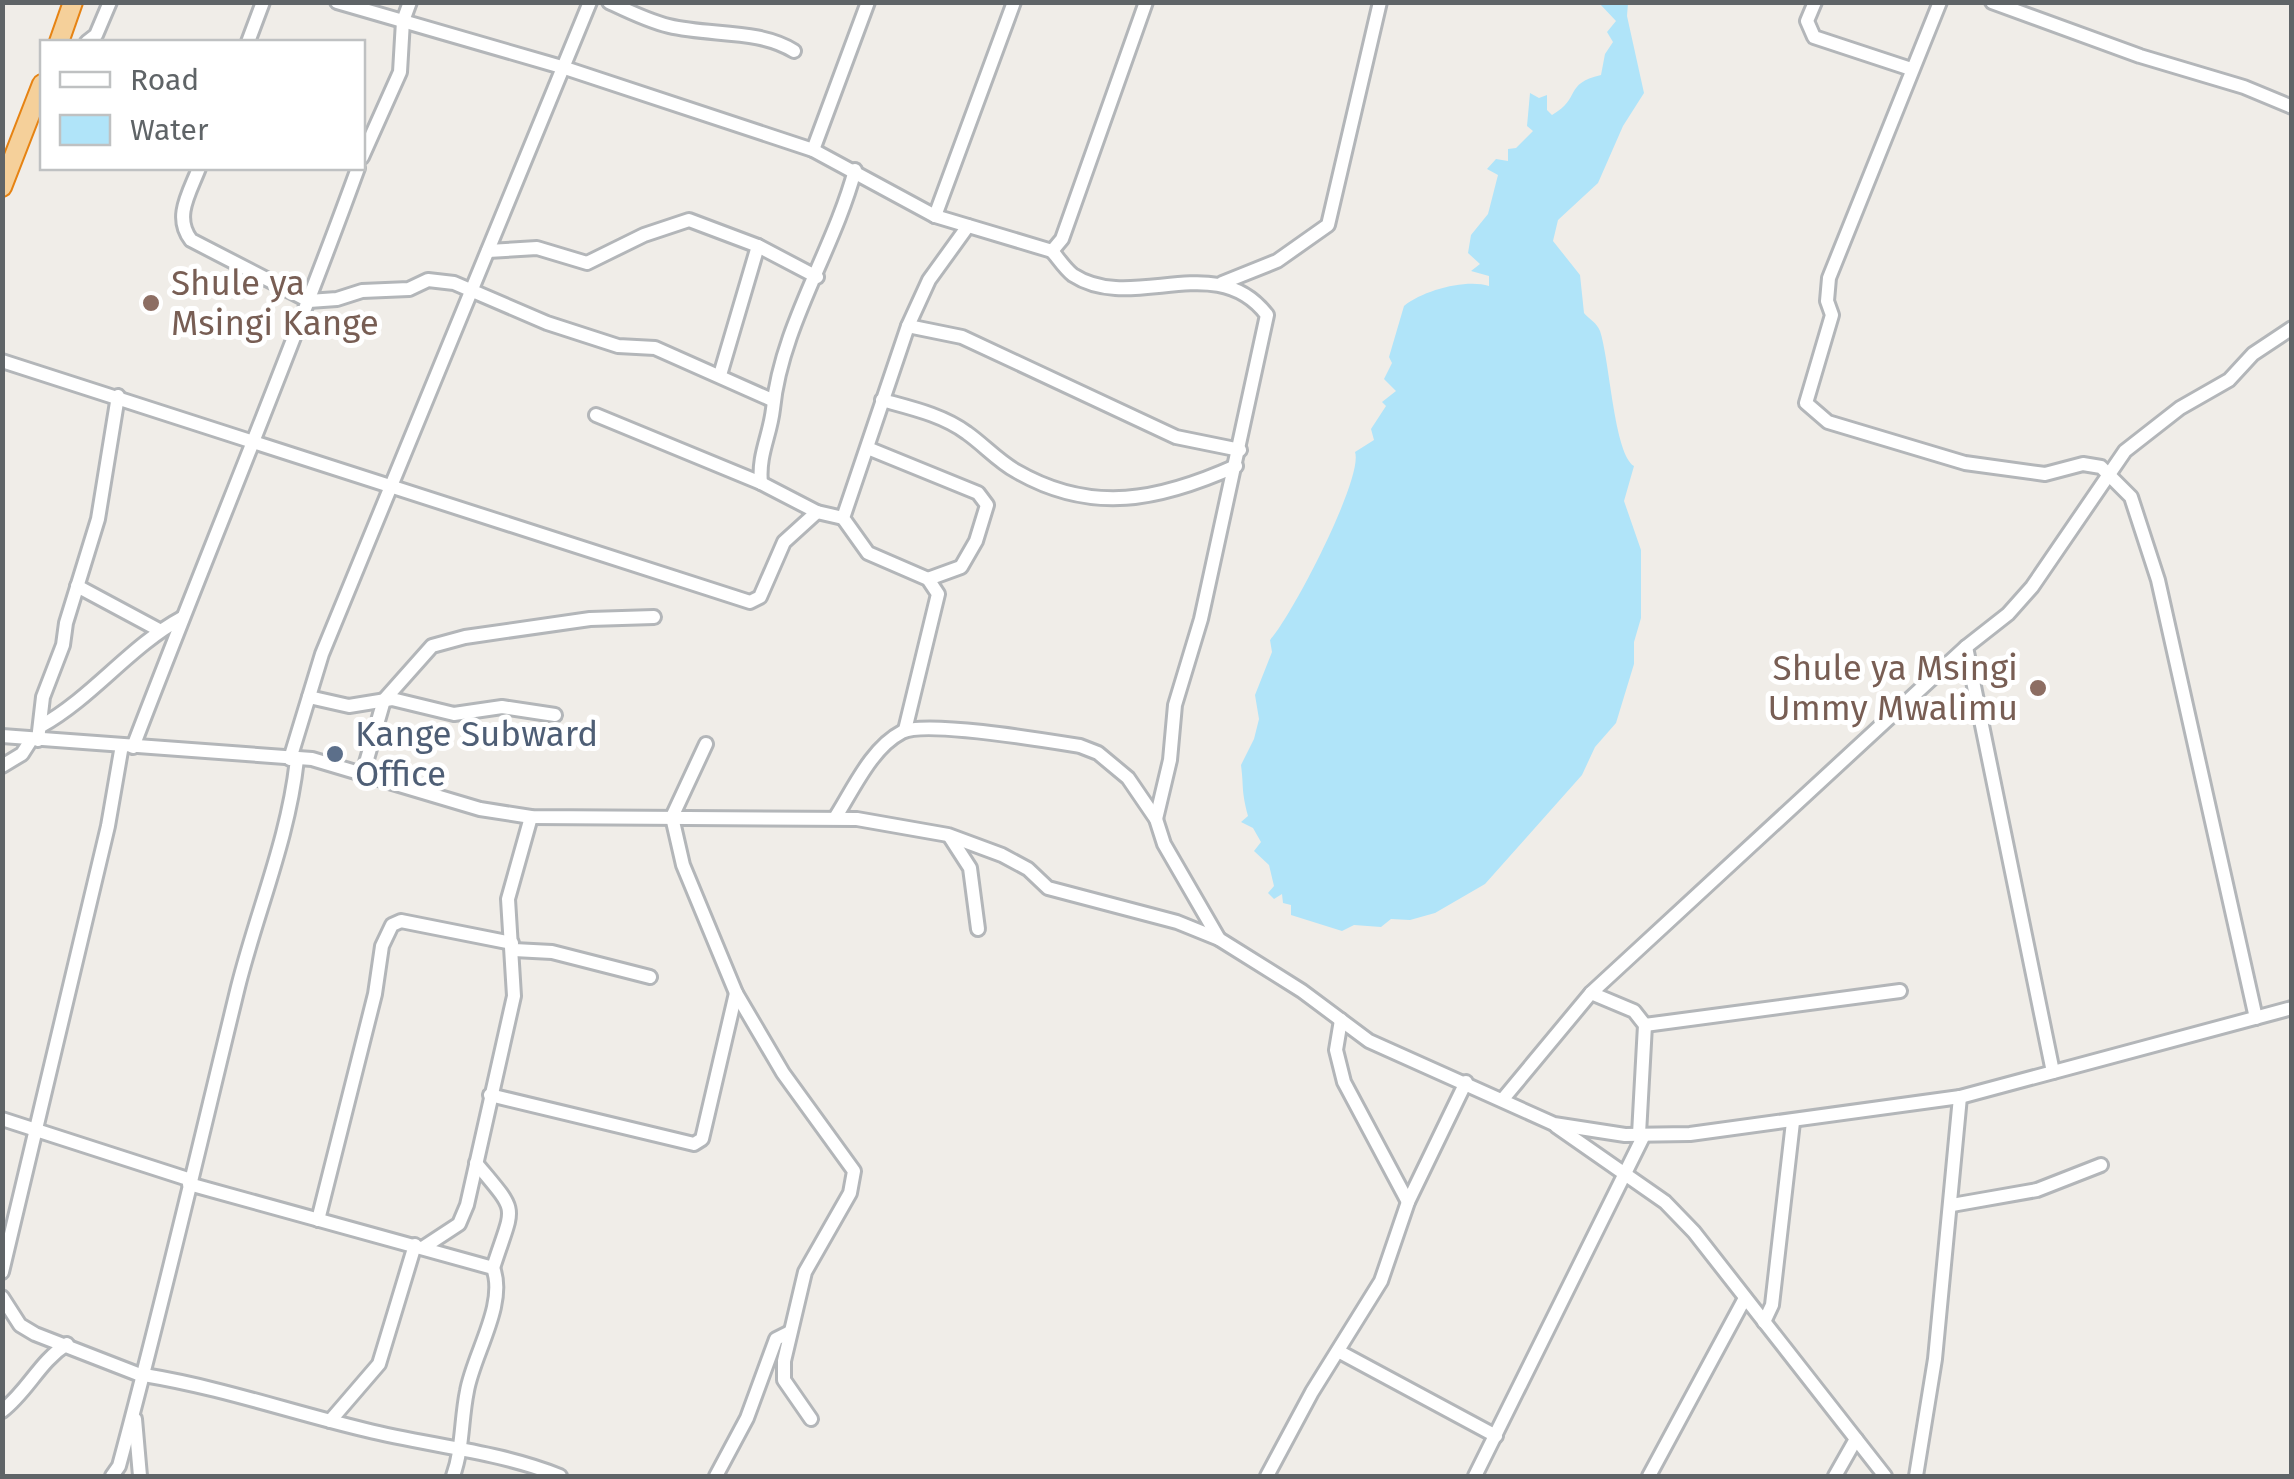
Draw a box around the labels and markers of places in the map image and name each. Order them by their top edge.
place label: Shule ya Msingi Kange [171,262,379,344]
marker: Shule ya Msingi Kange [140,292,162,314]
place label: Shule ya Msingi Ummy Mwalimu [1768,647,2018,729]
marker: Shule ya Msingi Ummy Mwalimu [2027,677,2049,699]
place label: Kange Subward Office [355,713,598,795]
marker: Kange Subward Office [324,743,346,765]

